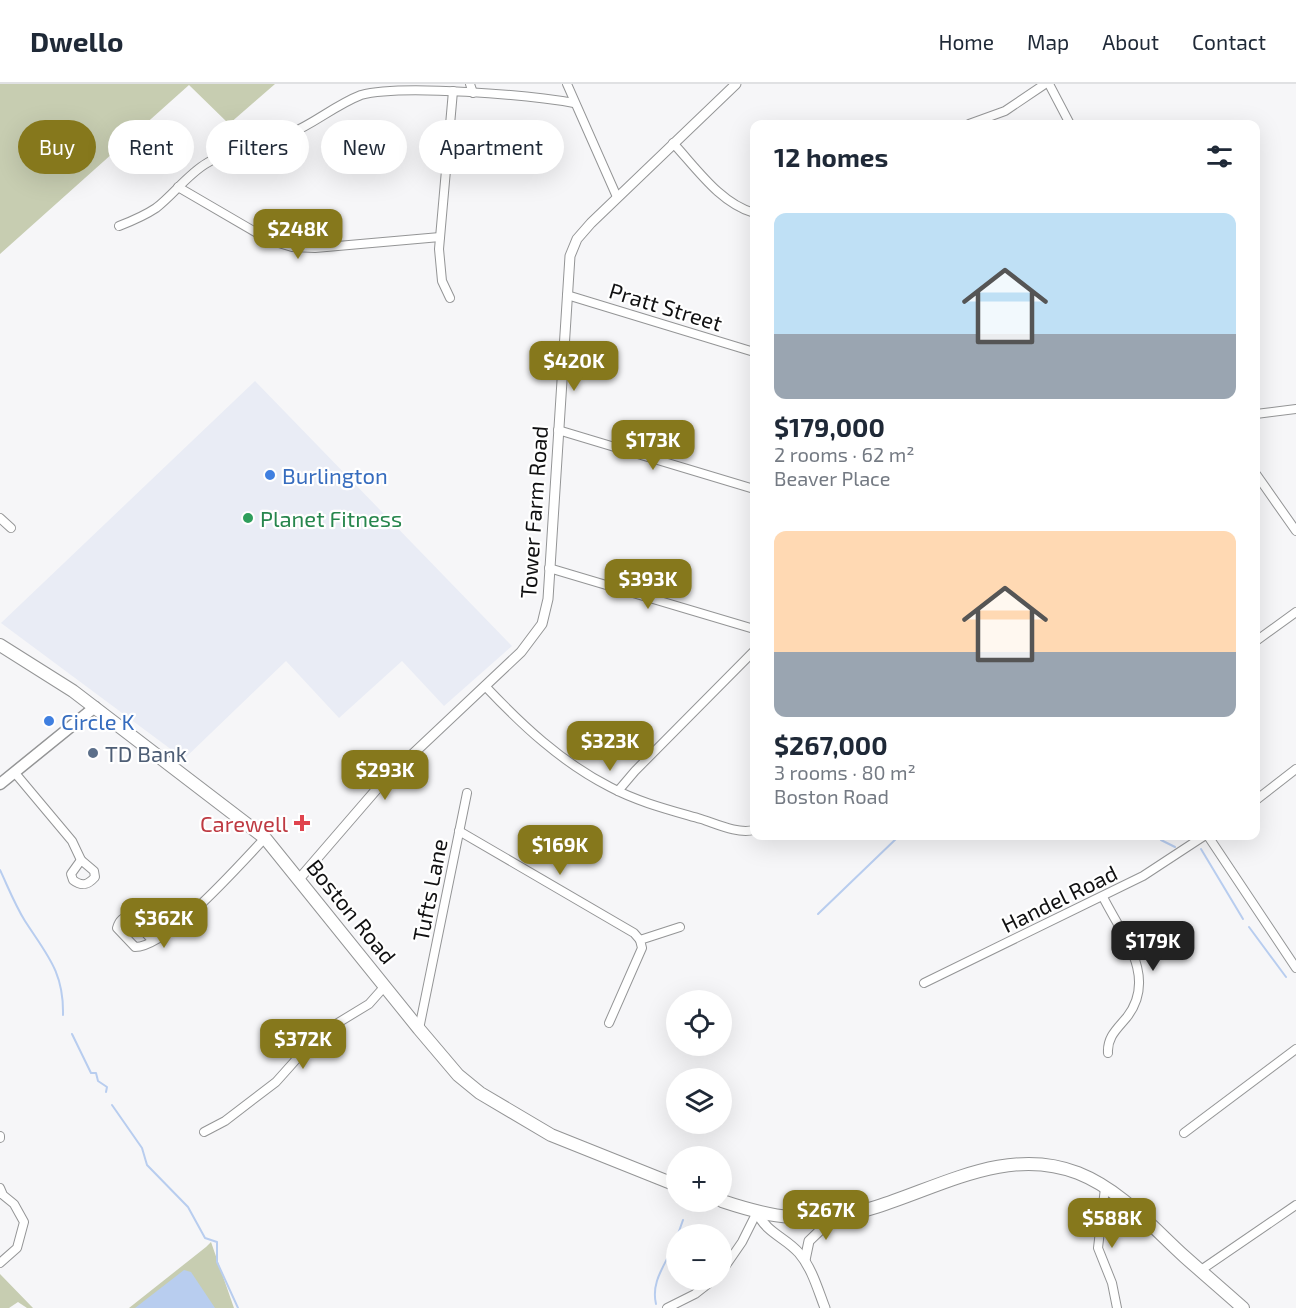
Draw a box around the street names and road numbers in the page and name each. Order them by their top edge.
street label: Pratt Street [606,277,726,335]
street label: Tower Farm Road [514,425,552,599]
street label: Tufts Lane [406,836,452,944]
street label: Boston Road [302,854,402,968]
street label: Handel Road [997,859,1121,937]

